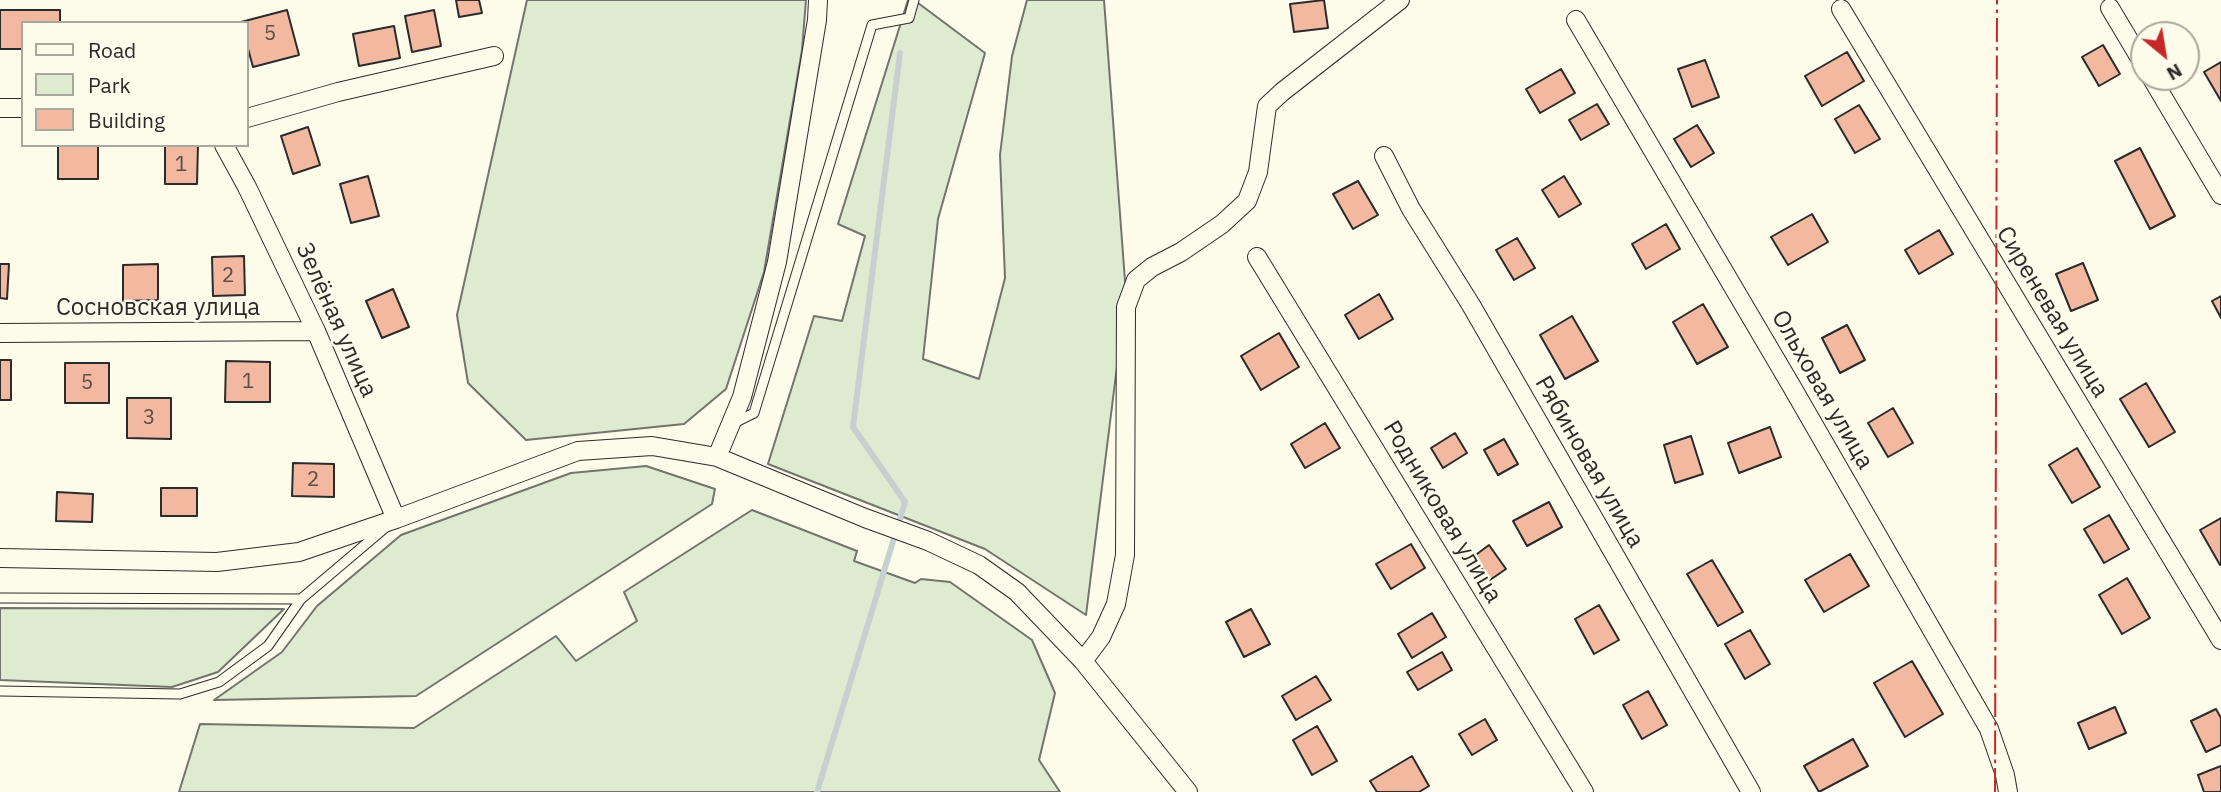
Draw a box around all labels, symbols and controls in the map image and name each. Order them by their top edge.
legend [21,21,248,147]
house number: 5 [264,21,276,47]
north arrow [2130,21,2200,91]
text: Road [88,36,136,64]
text: N [2163,59,2186,86]
text: Park [88,71,131,99]
text: Building [88,106,165,134]
house number: 1 [175,152,187,178]
street label: Сиреневая улица [1990,221,2114,403]
street label: Зелёная улица [289,238,383,402]
house number: 2 [222,263,234,289]
street label: Сосновская улица [56,294,260,322]
street label: Ольховая улица [1765,305,1879,475]
house number: 1 [242,369,254,395]
house number: 5 [81,370,93,396]
street label: Рябиновая улица [1528,371,1650,553]
house number: 3 [143,405,155,431]
street label: Родниковая улица [1376,416,1508,608]
house number: 2 [307,467,319,493]

